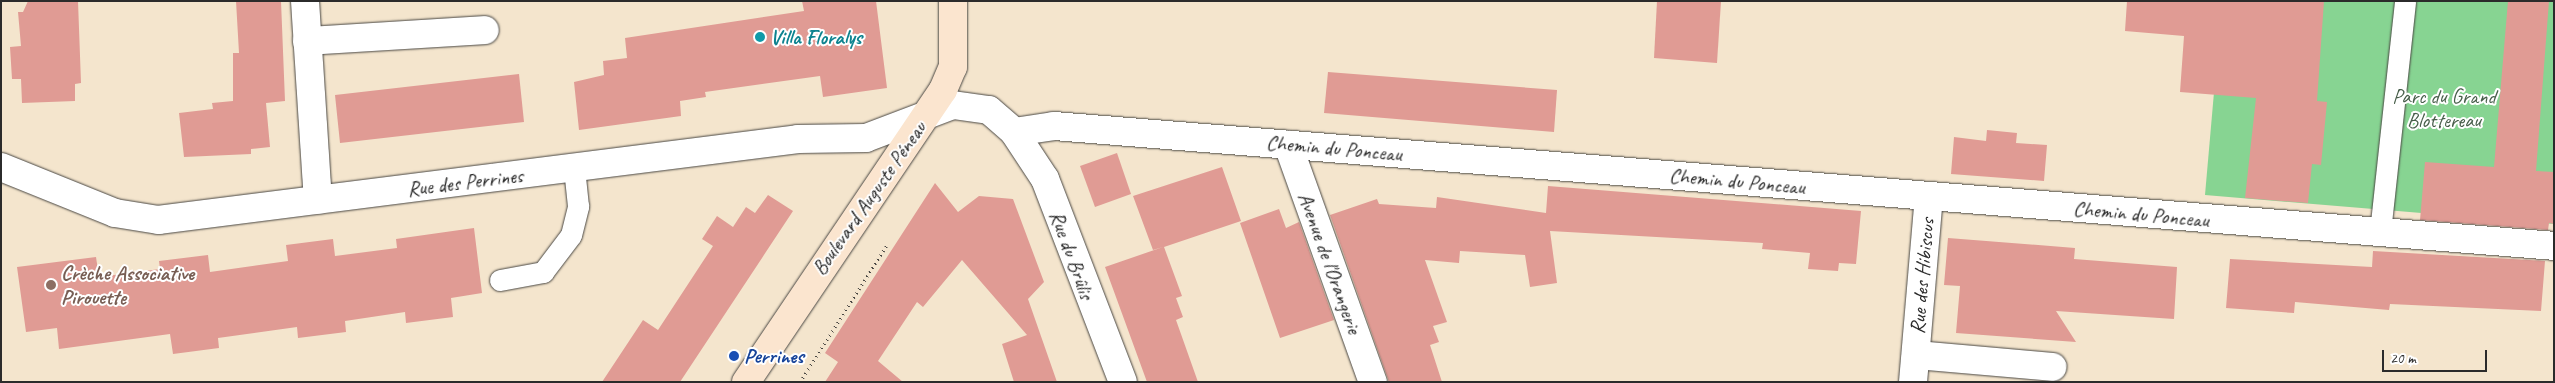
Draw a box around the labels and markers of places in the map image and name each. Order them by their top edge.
place label: Villa Floralys [770,24,862,50]
marker: Villa Floralys [754,31,766,43]
place label: Crèche Associative Pirouette [61,260,194,310]
marker: Crèche Associative Pirouette [45,279,57,291]
place label: Perrines [744,343,804,369]
marker: Perrines [728,350,740,362]

